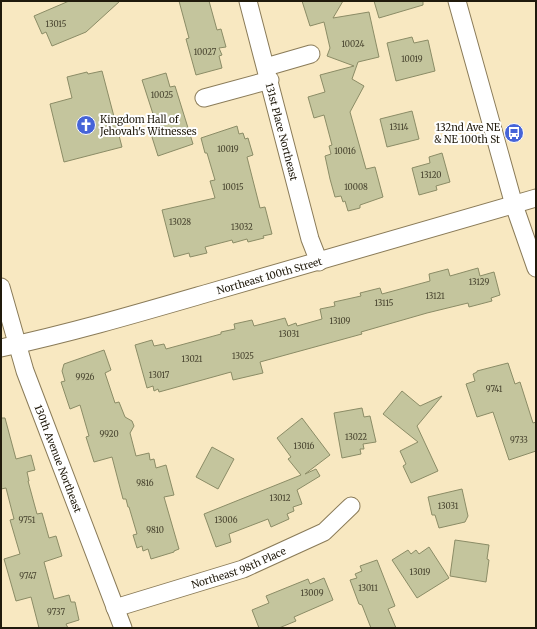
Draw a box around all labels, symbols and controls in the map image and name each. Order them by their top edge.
house number: 13015 [46,19,67,29]
house number: 10024 [342,39,364,49]
house number: 10027 [194,47,217,57]
house number: 10019 [401,54,423,64]
street label: 131st Place Northeast [263,81,301,182]
house number: 10025 [151,90,174,100]
place label: Kingdom Hall of Jehovah's Witnesses [99,113,197,138]
church icon: Kingdom Hall of Jehovah's Witnesses [75,114,97,136]
place label: 132nd Ave NE & NE 100th St [434,121,501,146]
house number: 13114 [389,122,409,132]
bus stop icon: 132nd Ave NE & NE 100th St [503,122,525,144]
house number: 10019 [217,144,239,154]
house number: 10016 [334,146,356,156]
house number: 13120 [421,170,441,180]
house number: 10015 [222,182,244,192]
house number: 10008 [344,182,368,192]
house number: 13028 [169,217,191,227]
house number: 13032 [231,222,253,232]
street label: Northeast 100th Street [215,254,324,297]
house number: 13129 [469,277,489,287]
house number: 13121 [425,291,445,301]
house number: 13115 [374,298,394,308]
house number: 13109 [330,316,351,326]
house number: 13031 [279,329,300,339]
house number: 13025 [232,351,254,361]
house number: 13021 [182,354,203,364]
house number: 13017 [149,370,170,380]
house number: 9926 [76,372,95,382]
house number: 9741 [486,384,503,394]
street label: 130th Avenue Northeast [32,403,85,514]
house number: 9920 [99,429,119,439]
house number: 13022 [345,432,367,442]
house number: 9733 [510,435,528,445]
house number: 13016 [294,441,315,451]
house number: 9816 [136,478,154,488]
house number: 13012 [270,493,291,503]
house number: 13031 [438,501,459,511]
house number: 9751 [19,515,36,525]
house number: 13006 [214,515,238,525]
house number: 9810 [146,525,164,535]
street label: Northeast 98th Place [190,544,288,591]
house number: 13019 [410,567,431,577]
house number: 9747 [19,571,37,581]
house number: 13011 [358,583,378,593]
house number: 13009 [300,588,324,598]
house number: 9737 [47,607,65,617]

